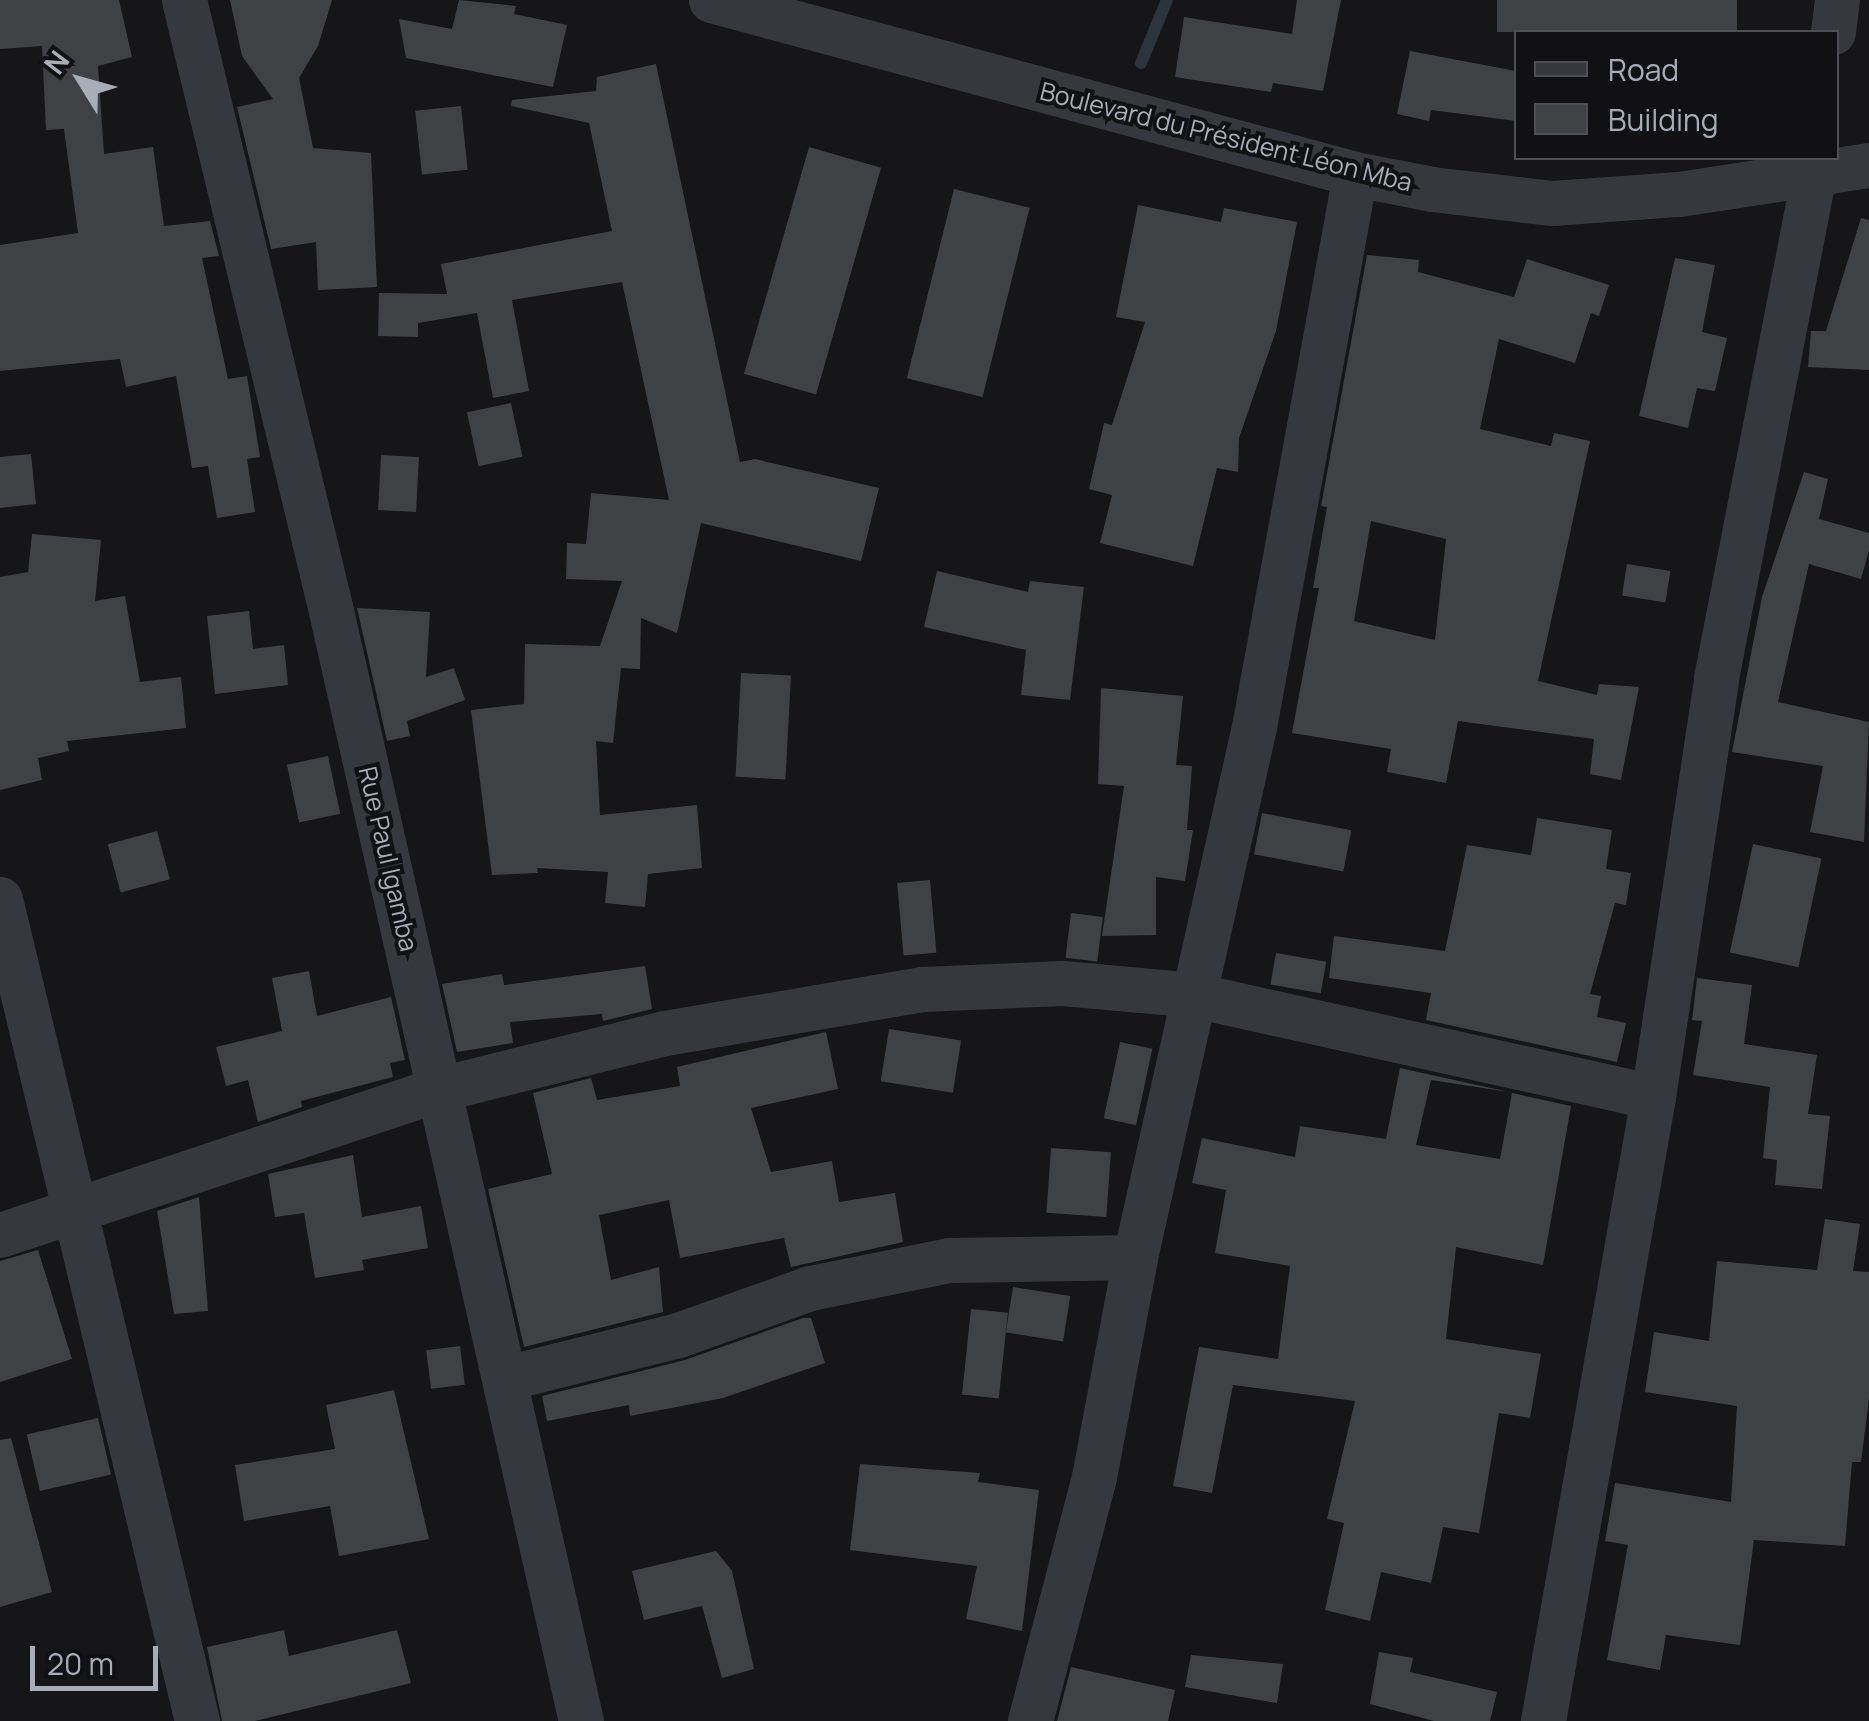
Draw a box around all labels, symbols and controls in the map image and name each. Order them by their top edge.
north arrow [30,30,130,130]
legend [1514,30,1839,160]
text: N [35,42,77,81]
text: Road [1608,49,1679,90]
street label: Boulevard du Président Léon Mba [1037,76,1415,198]
text: Building [1608,99,1719,140]
street label: Rue Paul Igamba [352,764,424,954]
scale bar [35,1626,162,1688]
text: 20 m [47,1643,114,1684]

